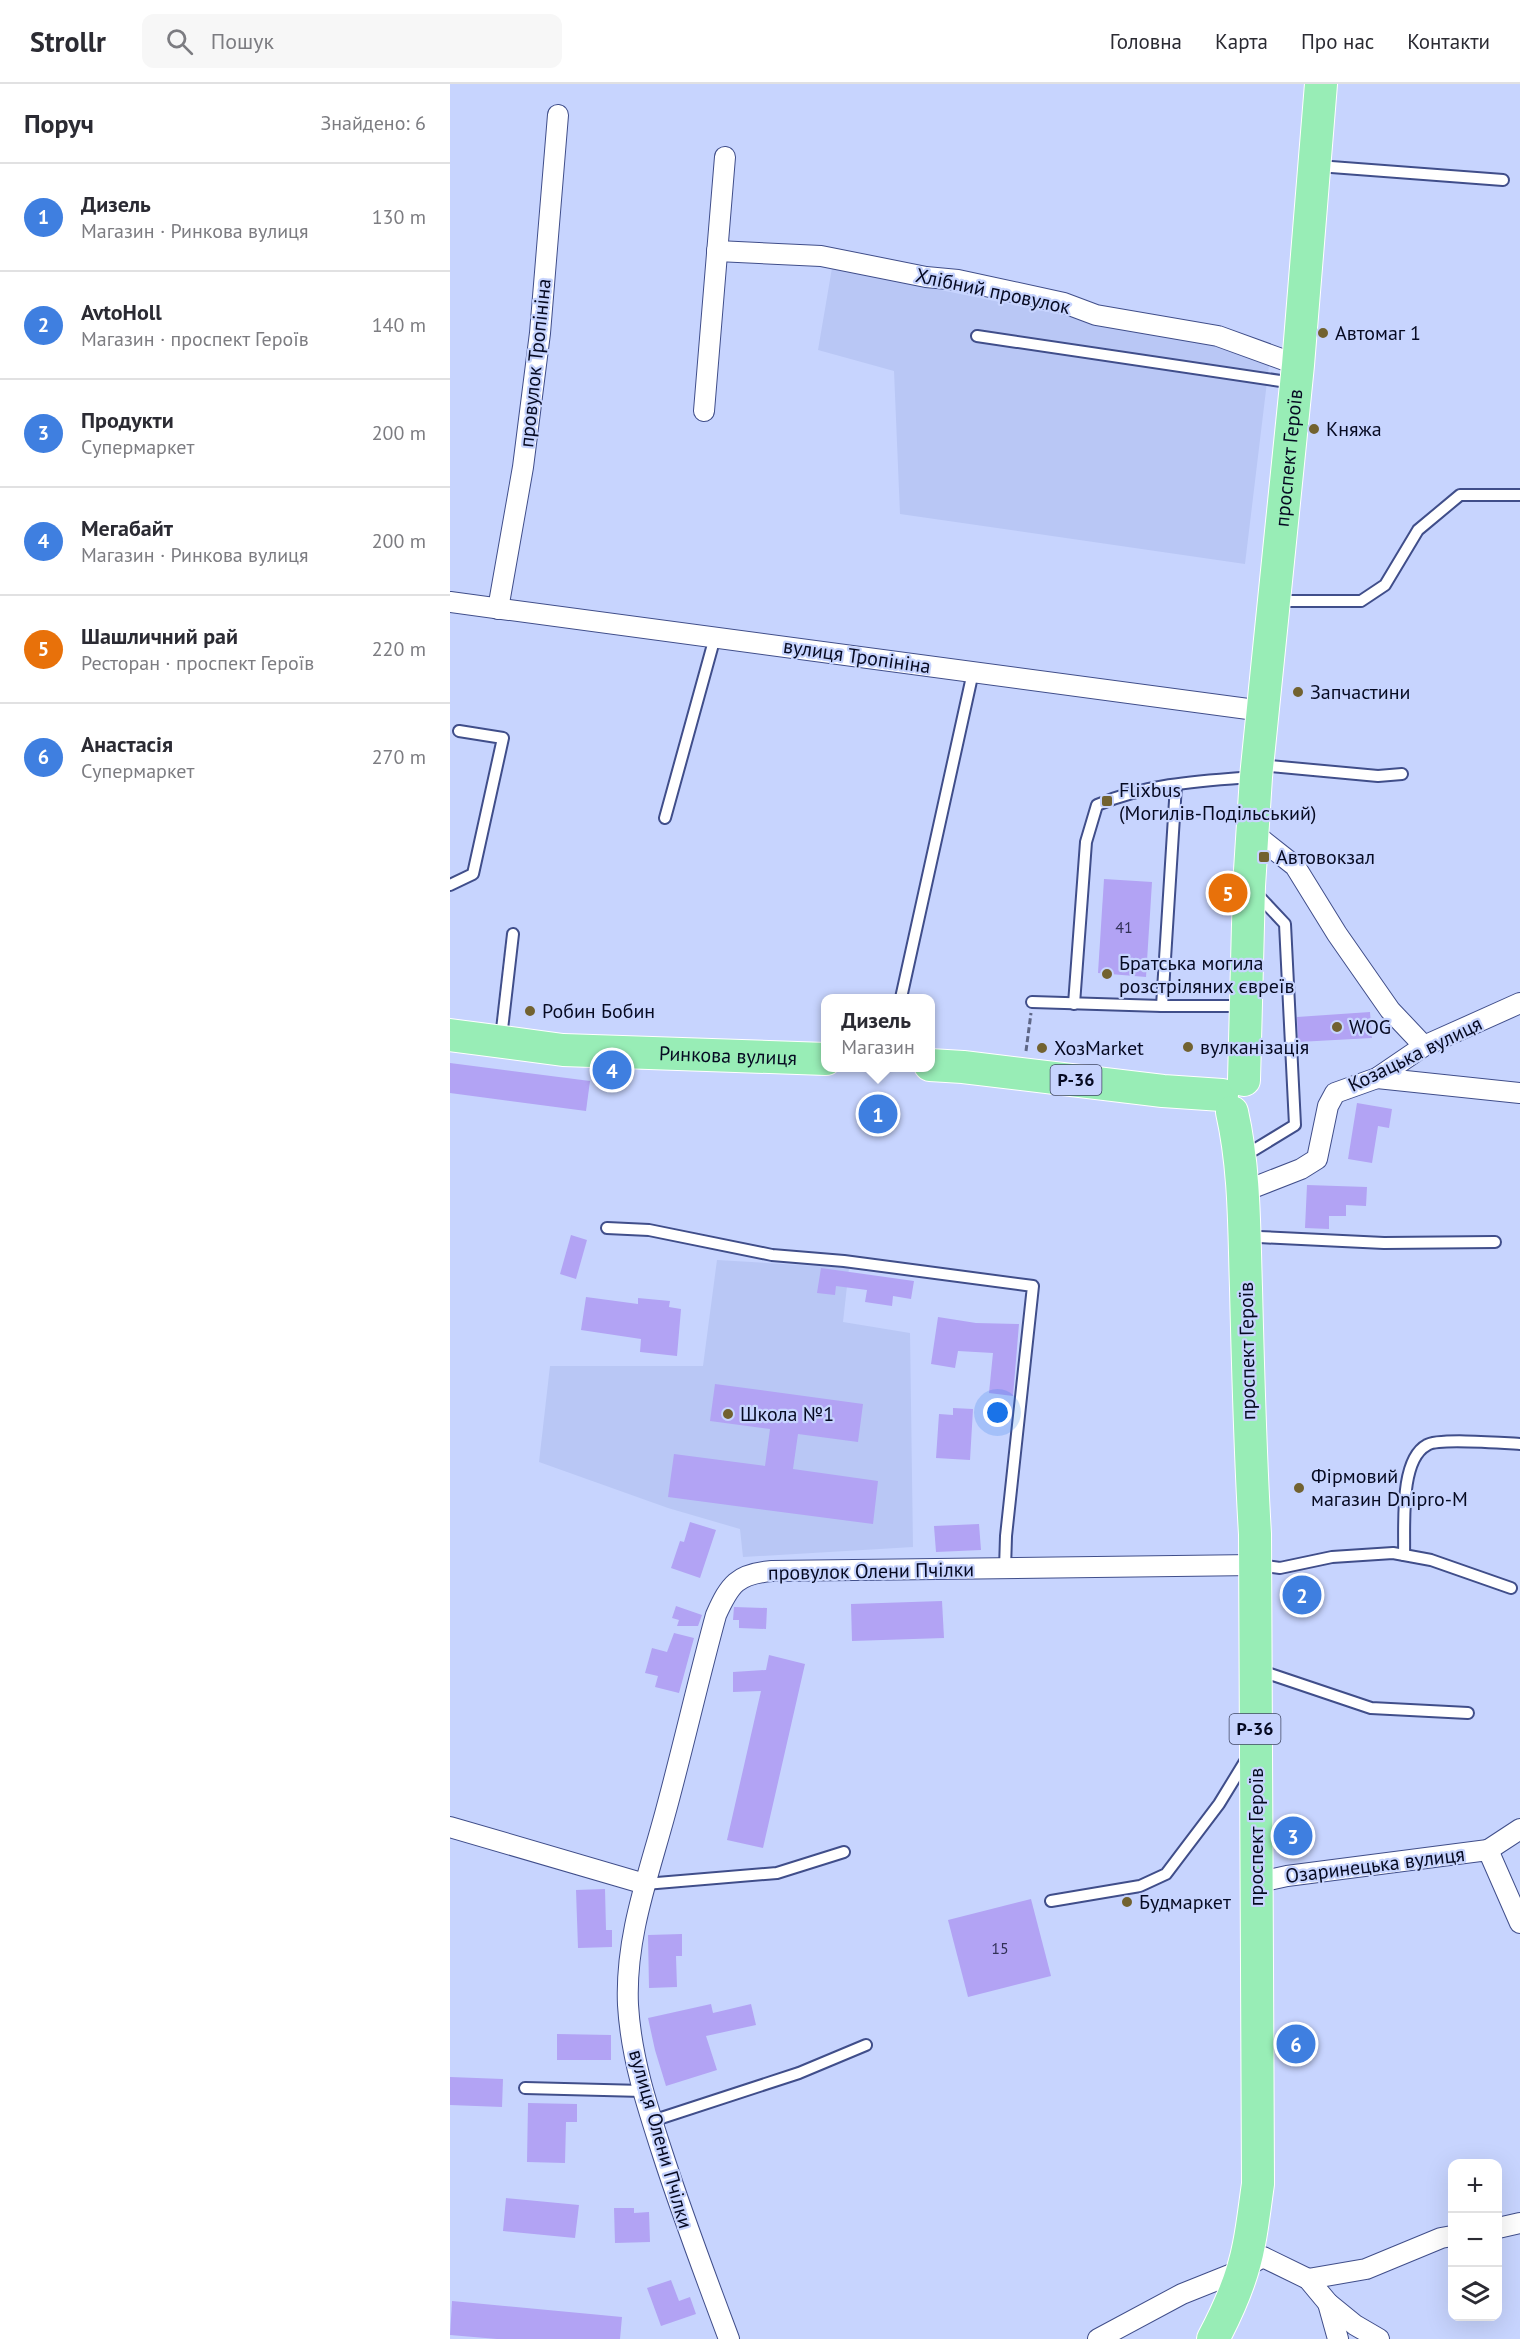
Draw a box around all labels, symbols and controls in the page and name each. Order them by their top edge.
search box [142,14,562,68]
text: Strollr [30,23,106,60]
icon: search [163,25,196,58]
text: Пошук [211,27,274,55]
text: Головна [1110,28,1182,55]
text: Карта [1215,28,1268,55]
text: Про нас [1301,28,1374,55]
text: Контакти [1407,28,1490,55]
text: Поруч [24,107,94,140]
text: Знайдено: 6 [320,110,426,136]
text: Дизель [81,190,151,218]
text: 1 [38,204,49,230]
text: 130 m [372,204,426,230]
text: Магазин · Ринкова вулиця [81,218,309,244]
street label: Хлібний провулок [913,262,1073,320]
street label: провулок Тропініна [513,277,557,449]
text: AvtoHoll [81,298,162,326]
text: 2 [38,312,49,338]
text: 140 m [372,312,426,338]
place label: Автомаг 1 [1335,320,1421,346]
text: Магазин · проспект Героїв [81,326,309,352]
marker: Автомаг 1 [1316,326,1330,340]
street label: проспект Героїв [1269,388,1308,528]
text: Продукти [81,406,174,434]
place label: Княжа [1326,416,1382,442]
text: 3 [38,420,49,446]
text: 200 m [372,420,426,446]
marker: Княжа [1307,422,1321,436]
text: Супермаркет [81,434,194,460]
text: Мегабайт [81,514,173,542]
text: 4 [38,528,49,554]
text: 200 m [372,528,426,554]
text: Магазин · Ринкова вулиця [81,542,309,568]
text: Шашличний рай [81,622,238,650]
street label: вулиця Тропініна [782,633,932,679]
text: 5 [38,636,49,662]
text: 220 m [372,636,426,662]
text: Ресторан · проспект Героїв [81,650,314,676]
place label: Запчастини [1310,679,1410,705]
marker: Запчастини [1291,685,1305,699]
text: Анастасія [81,730,173,758]
text: 6 [38,744,49,770]
text: 270 m [372,744,426,770]
text: Супермаркет [81,758,194,784]
place label: Flixbus (Могилів-Подільський) [1119,777,1316,826]
marker: Flixbus (Могилів-Подільський) [1100,794,1114,808]
place label: Автовокзал [1276,844,1375,870]
marker: Автовокзал [1257,850,1271,864]
pin: 5 [1208,870,1248,916]
house number: 41 [1115,917,1133,937]
place label: Братська могила розстріляних євреїв [1119,950,1295,999]
marker: Братська могила розстріляних євреїв [1100,967,1114,981]
popup [821,994,935,1072]
place label: Робин Бобин [542,998,655,1024]
marker: Робин Бобин [523,1004,537,1018]
text: Дизель [841,1006,911,1034]
street label: Козацька вулиця [1344,1010,1486,1098]
place label: WOG [1349,1014,1391,1040]
marker: WOG [1330,1020,1344,1034]
text: Магазин [841,1034,915,1060]
place label: вулканізація [1200,1034,1309,1060]
place label: ХозMarket [1054,1035,1144,1061]
street label: Ринкова вулиця [658,1040,797,1071]
marker: вулканізація [1181,1040,1195,1054]
marker: ХозMarket [1035,1041,1049,1055]
pin: 4 [592,1048,632,1092]
road number: Р-36 [1050,1065,1102,1095]
pin: 1 [858,1092,898,1136]
street label: проспект Героїв [1233,1282,1261,1420]
your location [983,1398,1012,1427]
place label: Школа №1 [740,1401,834,1427]
marker: Школа №1 [721,1407,735,1421]
place label: Фірмовий магазин Dnipro-M [1311,1463,1468,1512]
marker: Фірмовий магазин Dnipro-M [1292,1481,1306,1495]
street label: провулок Олени Пчілки [768,1556,974,1586]
pin: 2 [1282,1572,1322,1618]
road number: Р-36 [1230,1714,1280,1744]
street label: проспект Героїв [1243,1768,1269,1906]
pin: 3 [1274,1814,1312,1858]
street label: Озаринецька вулиця [1284,1841,1466,1889]
place label: Будмаркет [1139,1889,1231,1915]
marker: Будмаркет [1120,1895,1134,1909]
house number: 15 [991,1938,1009,1958]
pin: 6 [1276,2022,1316,2066]
street label: вулиця Олени Пчілки [623,2046,699,2232]
map controls [1448,2159,1502,2321]
button: + [1448,2159,1502,2213]
button: − [1448,2213,1502,2267]
button: layers [1448,2267,1502,2321]

